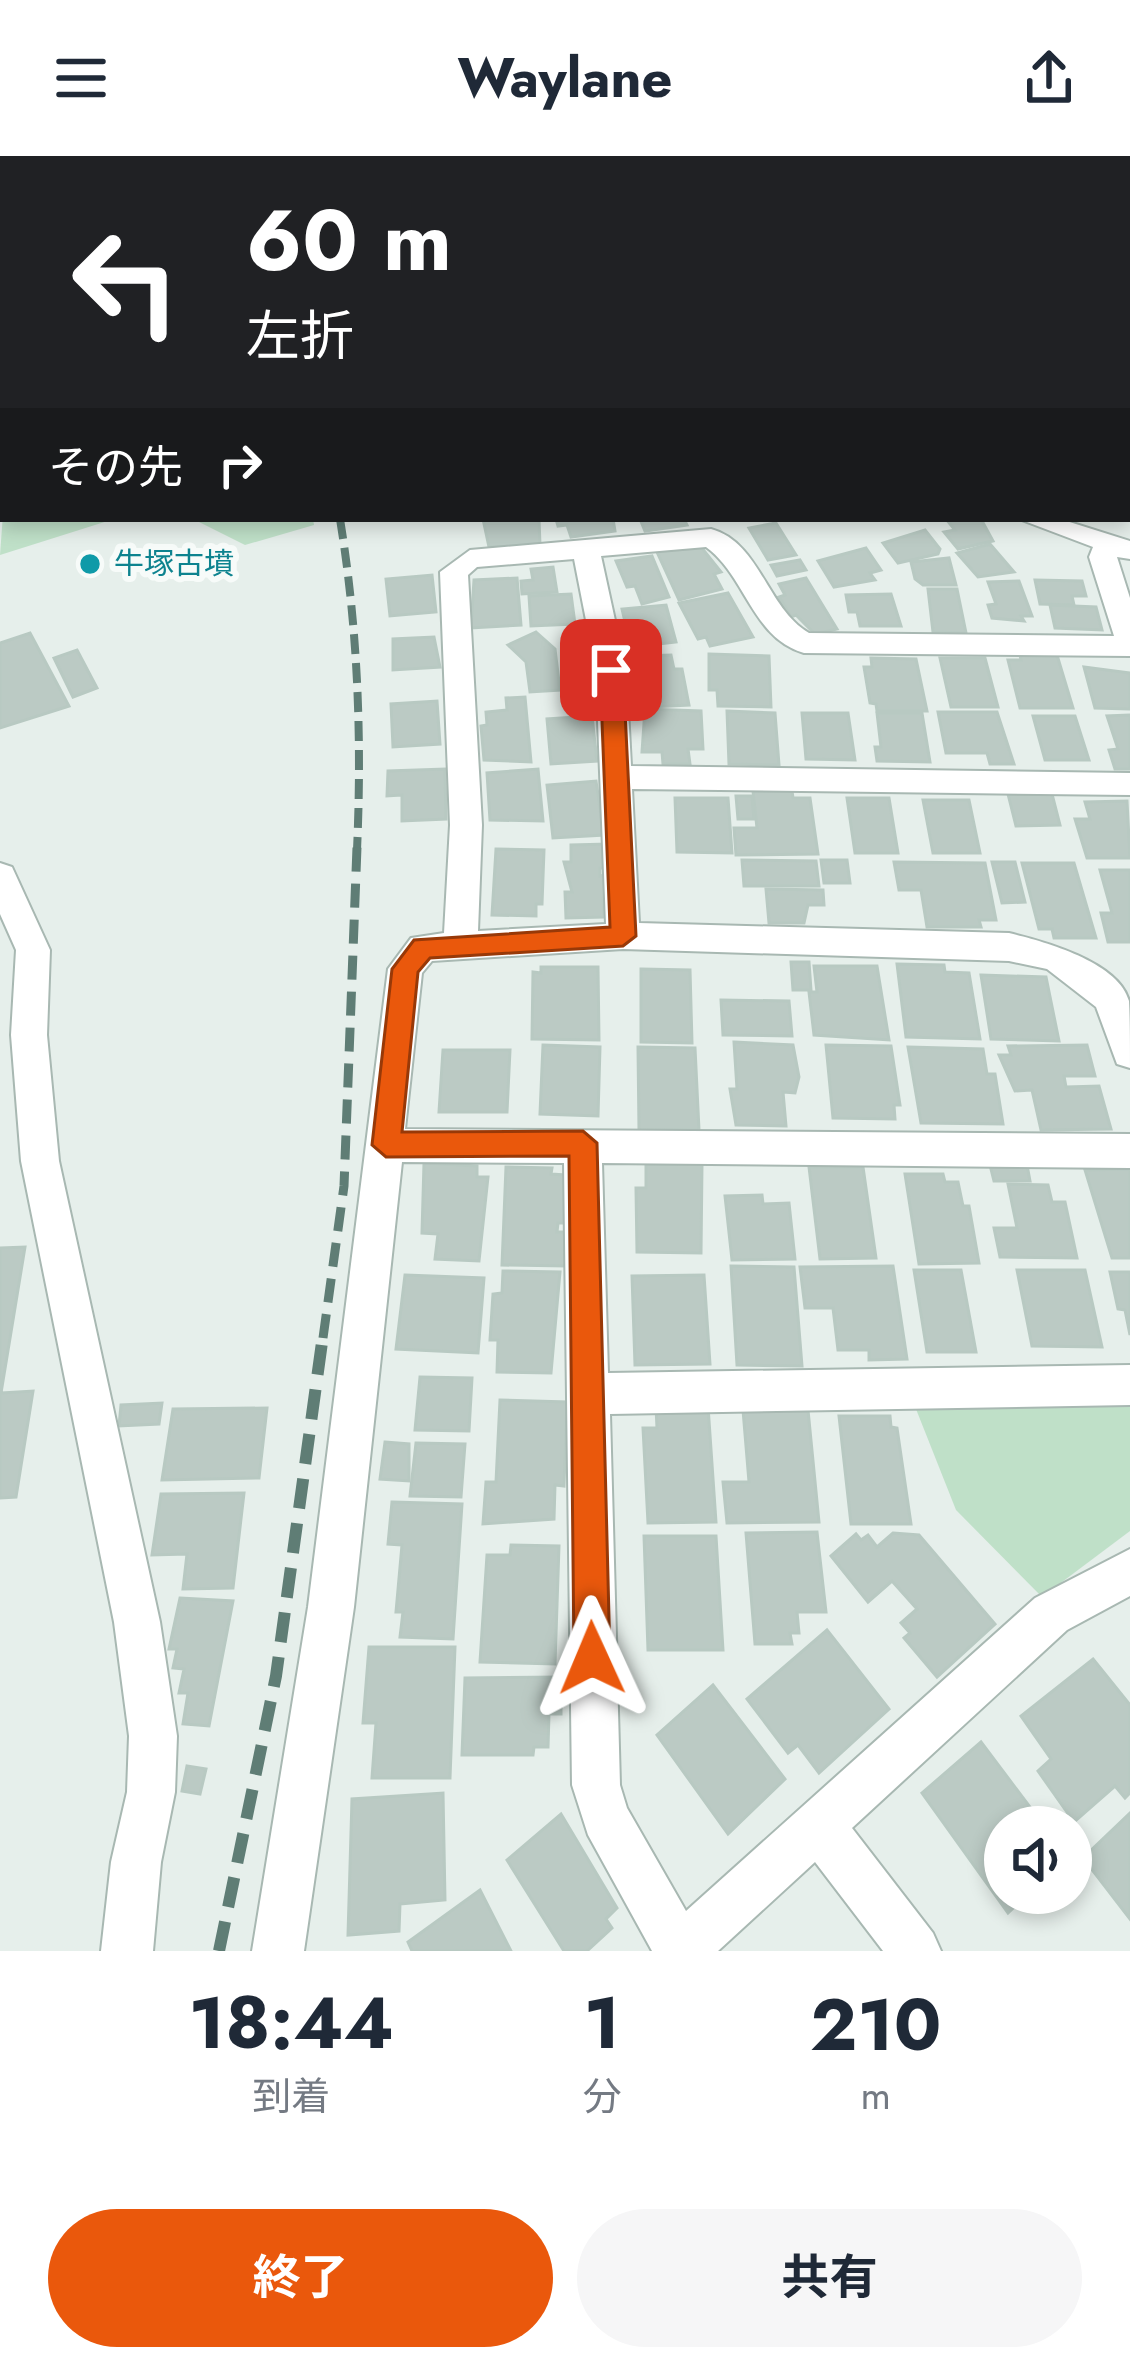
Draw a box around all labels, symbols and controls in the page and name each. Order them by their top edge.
text: Waylane [458,39,672,117]
icon: menu [48,45,114,111]
icon: share [1016,45,1082,111]
text: 60 m [246,180,452,302]
icon: left [48,204,204,360]
text: 左折 [246,297,354,375]
icon: right [207,432,273,498]
text: その先 [48,435,183,500]
place label: 牛塚古墳 [114,542,234,585]
marker: 牛塚古墳 [77,551,103,577]
pin [560,619,662,721]
icon: arrive [578,637,644,703]
position arrow [529,1595,655,1721]
map controls [984,1806,1092,1914]
button: sound [984,1806,1092,1914]
text: 18:44 [188,1971,394,2075]
text: 1 [584,1971,620,2075]
text: 210 [810,1973,942,2077]
text: m [861,2067,891,2124]
text: 到着 [252,2068,330,2125]
text: 分 [582,2068,621,2125]
button: 終了 [48,2209,553,2347]
button: 共有 [577,2209,1082,2347]

